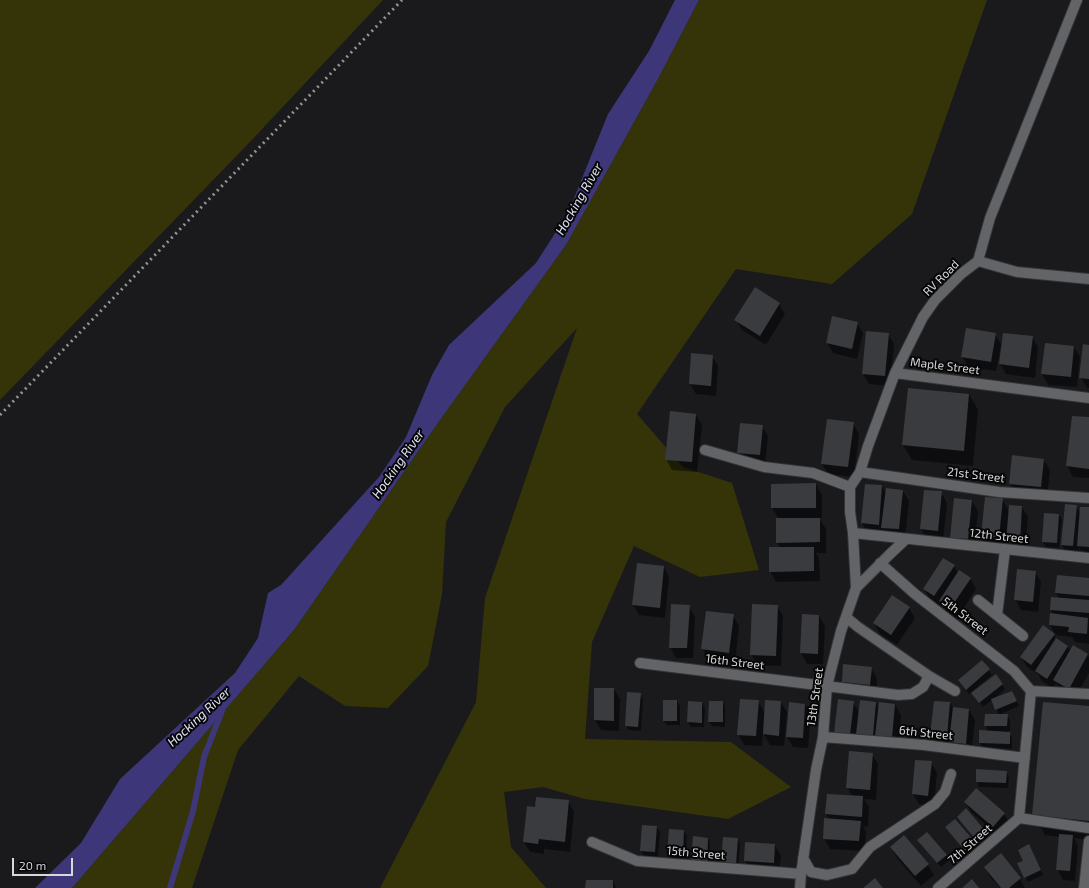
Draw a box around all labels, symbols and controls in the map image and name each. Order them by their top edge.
water label: Hocking River [552,160,606,238]
street label: RV Road [920,257,962,299]
street label: Maple Street [909,355,981,377]
water label: Hocking River [369,427,427,501]
street label: 21st Street [946,464,1006,486]
street label: 12th Street [969,526,1029,546]
street label: 5th Street [939,594,991,638]
street label: 16th Street [705,651,765,673]
street label: 13th Street [804,667,826,727]
water label: Hocking River [164,684,234,750]
street label: 6th Street [898,723,954,743]
street label: 7th Street [945,821,995,867]
street label: 15th Street [666,843,726,863]
scale bar [14,850,75,876]
text: 20 m [19,858,46,872]

